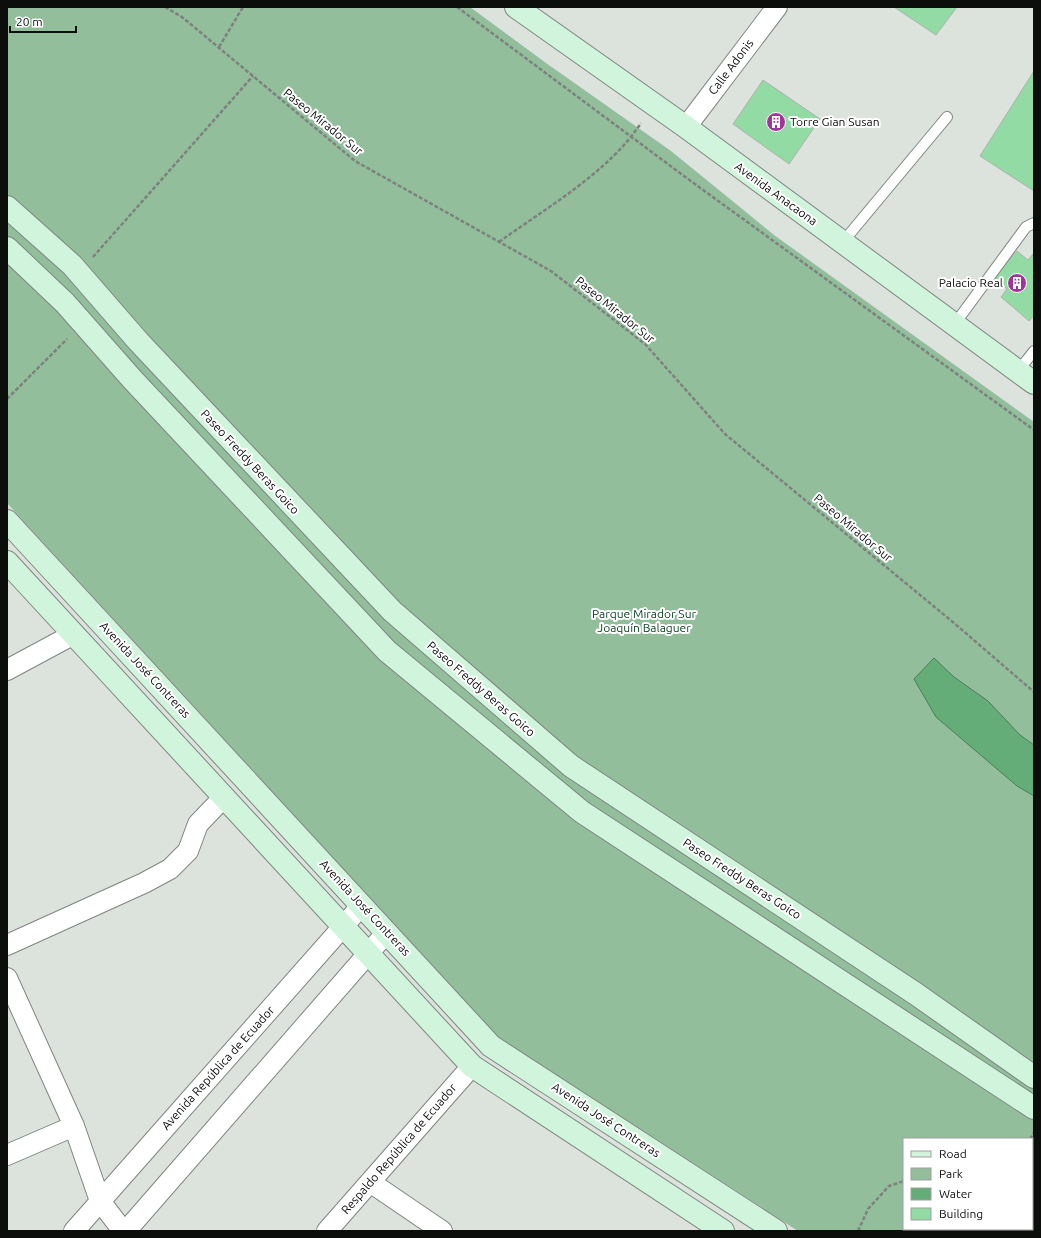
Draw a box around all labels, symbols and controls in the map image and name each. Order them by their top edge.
scale bar [10,8,76,34]
text: 20 m [16,15,43,28]
street label: Calle Adonis [706,36,756,97]
street label: Paseo Mirador Sur [281,86,366,158]
building icon: Torre Gian Susan [765,111,787,133]
place label: Torre Gian Susan [790,115,880,128]
street label: Avenida Anacaona [733,159,820,228]
building icon: Palacio Real [1006,272,1028,294]
street label: Paseo Mirador Sur [573,274,658,346]
place label: Palacio Real [939,276,1003,289]
street label: Paseo Freddy Beras Goico [199,407,302,517]
street label: Paseo Mirador Sur [812,491,895,564]
park label: Parque Mirador Sur Joaquín Balaguer [592,607,696,634]
street label: Avenida José Contreras [98,619,193,720]
street label: Paseo Freddy Beras Goico [425,638,538,739]
street label: Paseo Freddy Beras Goico [681,836,804,922]
street label: Avenida José Contreras [318,857,413,958]
street label: Avenida República de Ecuador [159,1003,277,1132]
street label: Avenida José Contreras [550,1080,663,1159]
street label: Respaldo República de Ecuador [339,1081,459,1216]
legend [903,1138,1033,1230]
text: Road [939,1147,967,1160]
text: Park [939,1167,963,1180]
text: Water [939,1187,972,1200]
text: Building [939,1207,983,1220]

